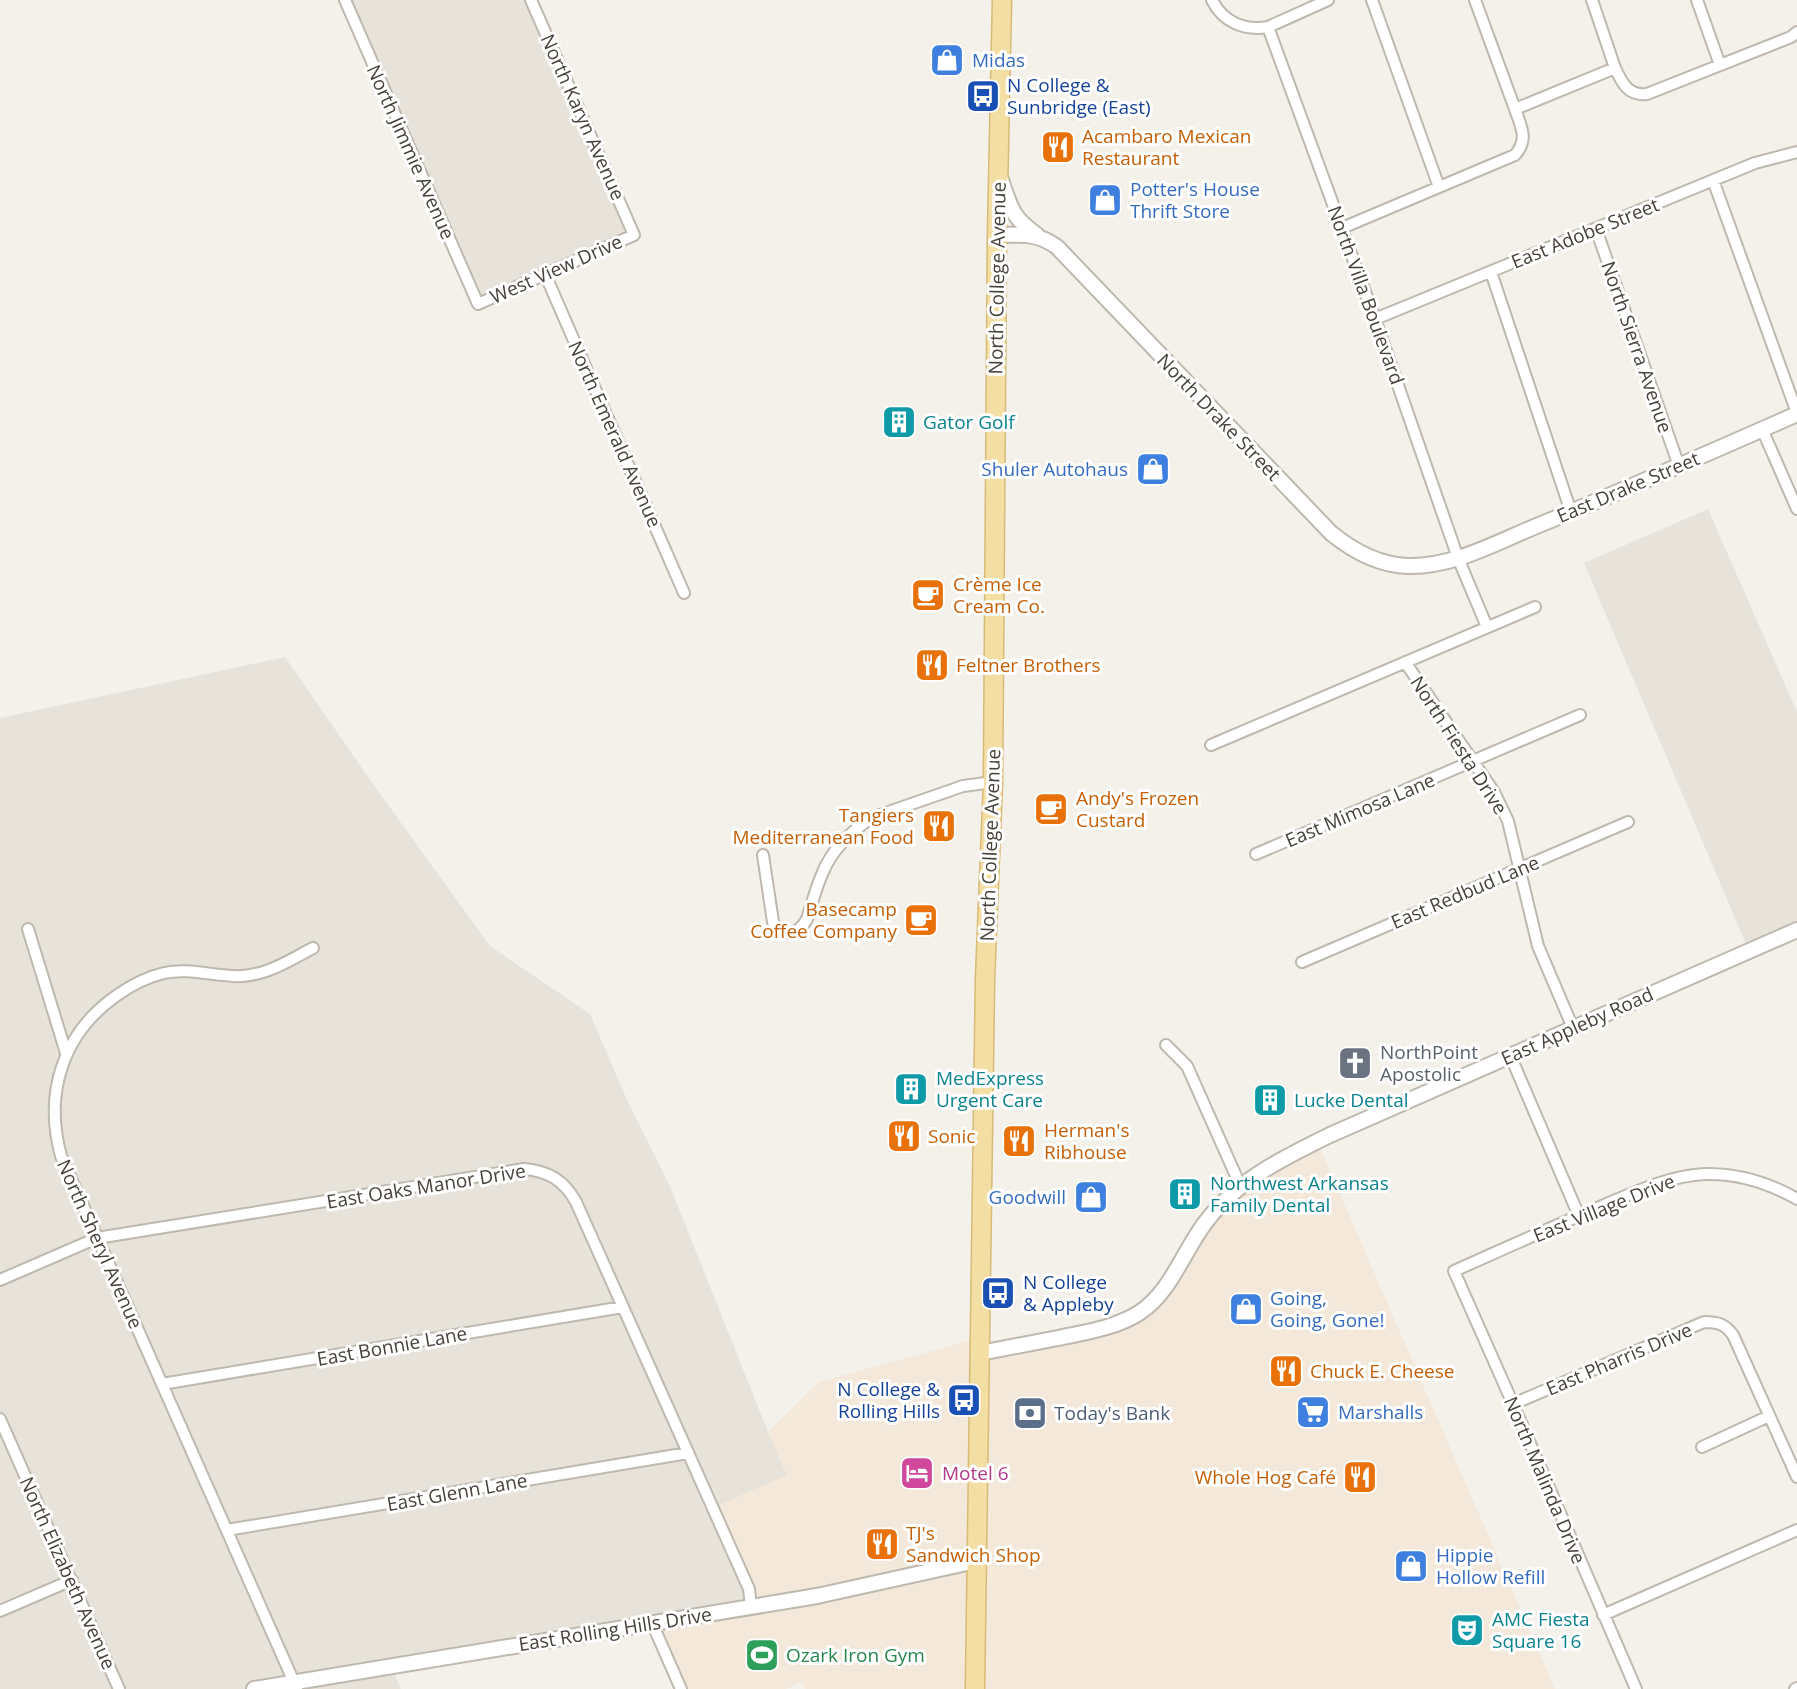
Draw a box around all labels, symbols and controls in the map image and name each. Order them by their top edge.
street label: North Karyn Avenue [535,30,631,204]
shop icon: Midas [928,41,966,79]
place label: Midas [972,47,1025,73]
street label: North Jimmie Avenue [361,61,461,243]
place label: N College & Sunbridge (East) [1007,72,1151,120]
bus stop icon: N College & Sunbridge (East) [964,77,1002,115]
place label: Acambaro Mexican Restaurant [1082,123,1251,171]
restaurant icon: Acambaro Mexican Restaurant [1039,128,1077,166]
place label: Potter's House Thrift Store [1130,176,1260,224]
street label: North College Avenue [982,181,1012,375]
shop icon: Potter's House Thrift Store [1086,181,1124,219]
street label: East Adobe Street [1507,191,1663,275]
street label: North Villa Boulevard [1322,202,1410,388]
street label: West View Drive [486,228,626,310]
street label: North Sierra Avenue [1595,258,1679,436]
street label: North Emerald Avenue [562,337,668,531]
street label: North Drake Street [1151,348,1287,486]
building icon: Gator Golf [880,403,918,441]
place label: Gator Golf [923,409,1016,435]
street label: East Drake Street [1553,445,1704,529]
shop icon: Shuler Autohaus [1134,450,1172,488]
place label: Shuler Autohaus [981,456,1128,482]
place label: Crème Ice Cream Co. [953,571,1045,619]
cafe icon: Crème Ice Cream Co. [909,576,947,614]
restaurant icon: Feltner Brothers [913,646,951,684]
place label: Feltner Brothers [956,652,1100,678]
street label: North Fiesta Drive [1405,671,1513,819]
street label: North College Avenue [974,748,1006,942]
street label: East Mimosa Lane [1281,767,1439,853]
place label: Andy's Frozen Custard [1076,785,1199,833]
cafe icon: Andy's Frozen Custard [1032,790,1070,828]
place label: Tangiers Mediterranean Food [733,802,914,850]
restaurant icon: Tangiers Mediterranean Food [920,807,958,845]
street label: East Redbud Lane [1387,849,1543,935]
place label: Basecamp Coffee Company [750,896,897,944]
cafe icon: Basecamp Coffee Company [902,901,940,939]
street label: East Appleby Road [1497,981,1657,1071]
place label: NorthPoint Apostolic [1380,1039,1478,1087]
church icon: NorthPoint Apostolic [1336,1044,1374,1082]
place label: MedExpress Urgent Care [936,1065,1044,1113]
building icon: MedExpress Urgent Care [892,1070,930,1108]
building icon: Lucke Dental [1251,1081,1289,1119]
place label: Lucke Dental [1294,1087,1409,1113]
restaurant icon: Sonic [885,1117,923,1155]
place label: Herman's Ribhouse [1044,1117,1129,1165]
restaurant icon: Herman's Ribhouse [1000,1122,1038,1160]
place label: Sonic [928,1123,975,1149]
street label: North Sheryl Avenue [51,1155,149,1333]
street label: East Oaks Manor Drive [325,1157,527,1215]
street label: East Village Drive [1529,1168,1679,1248]
place label: Northwest Arkansas Family Dental [1210,1170,1389,1218]
building icon: Northwest Arkansas Family Dental [1166,1175,1204,1213]
shop icon: Goodwill [1072,1178,1110,1216]
place label: Goodwill [989,1184,1066,1210]
place label: N College & Appleby [1023,1269,1114,1317]
bus stop icon: N College & Appleby [979,1274,1017,1312]
place label: Going, Going, Gone! [1270,1285,1384,1333]
shop icon: Going, Going, Gone! [1227,1290,1265,1328]
street label: East Pharris Drive [1542,1316,1696,1402]
street label: East Bonnie Lane [315,1320,469,1372]
restaurant icon: Chuck E. Cheese [1267,1352,1305,1390]
place label: Chuck E. Cheese [1310,1358,1454,1384]
place label: N College & Rolling Hills [837,1376,940,1424]
bus stop icon: N College & Rolling Hills [945,1381,983,1419]
street label: North Malinda Drive [1498,1392,1592,1568]
supermarket icon: Marshalls [1294,1393,1332,1431]
bank icon: Today's Bank [1011,1394,1049,1432]
place label: Marshalls [1338,1399,1423,1425]
place label: Today's Bank [1054,1400,1170,1426]
hotel icon: Motel 6 [898,1454,936,1492]
restaurant icon: Whole Hog Café [1341,1458,1379,1496]
place label: Motel 6 [942,1460,1009,1486]
place label: Whole Hog Café [1195,1464,1336,1490]
street label: East Glenn Lane [385,1467,529,1517]
street label: North Elizabeth Avenue [14,1473,122,1673]
place label: TJ's Sandwich Shop [906,1520,1041,1568]
restaurant icon: TJ's Sandwich Shop [863,1525,901,1563]
place label: Hippie Hollow Refill [1436,1542,1545,1590]
shop icon: Hippie Hollow Refill [1392,1547,1430,1585]
street label: East Rolling Hills Drive [517,1601,713,1657]
place label: AMC Fiesta Square 16 [1492,1606,1590,1654]
theatre icon: AMC Fiesta Square 16 [1448,1611,1486,1649]
sports icon: Ozark Iron Gym [743,1636,781,1674]
place label: Ozark Iron Gym [786,1642,925,1668]

